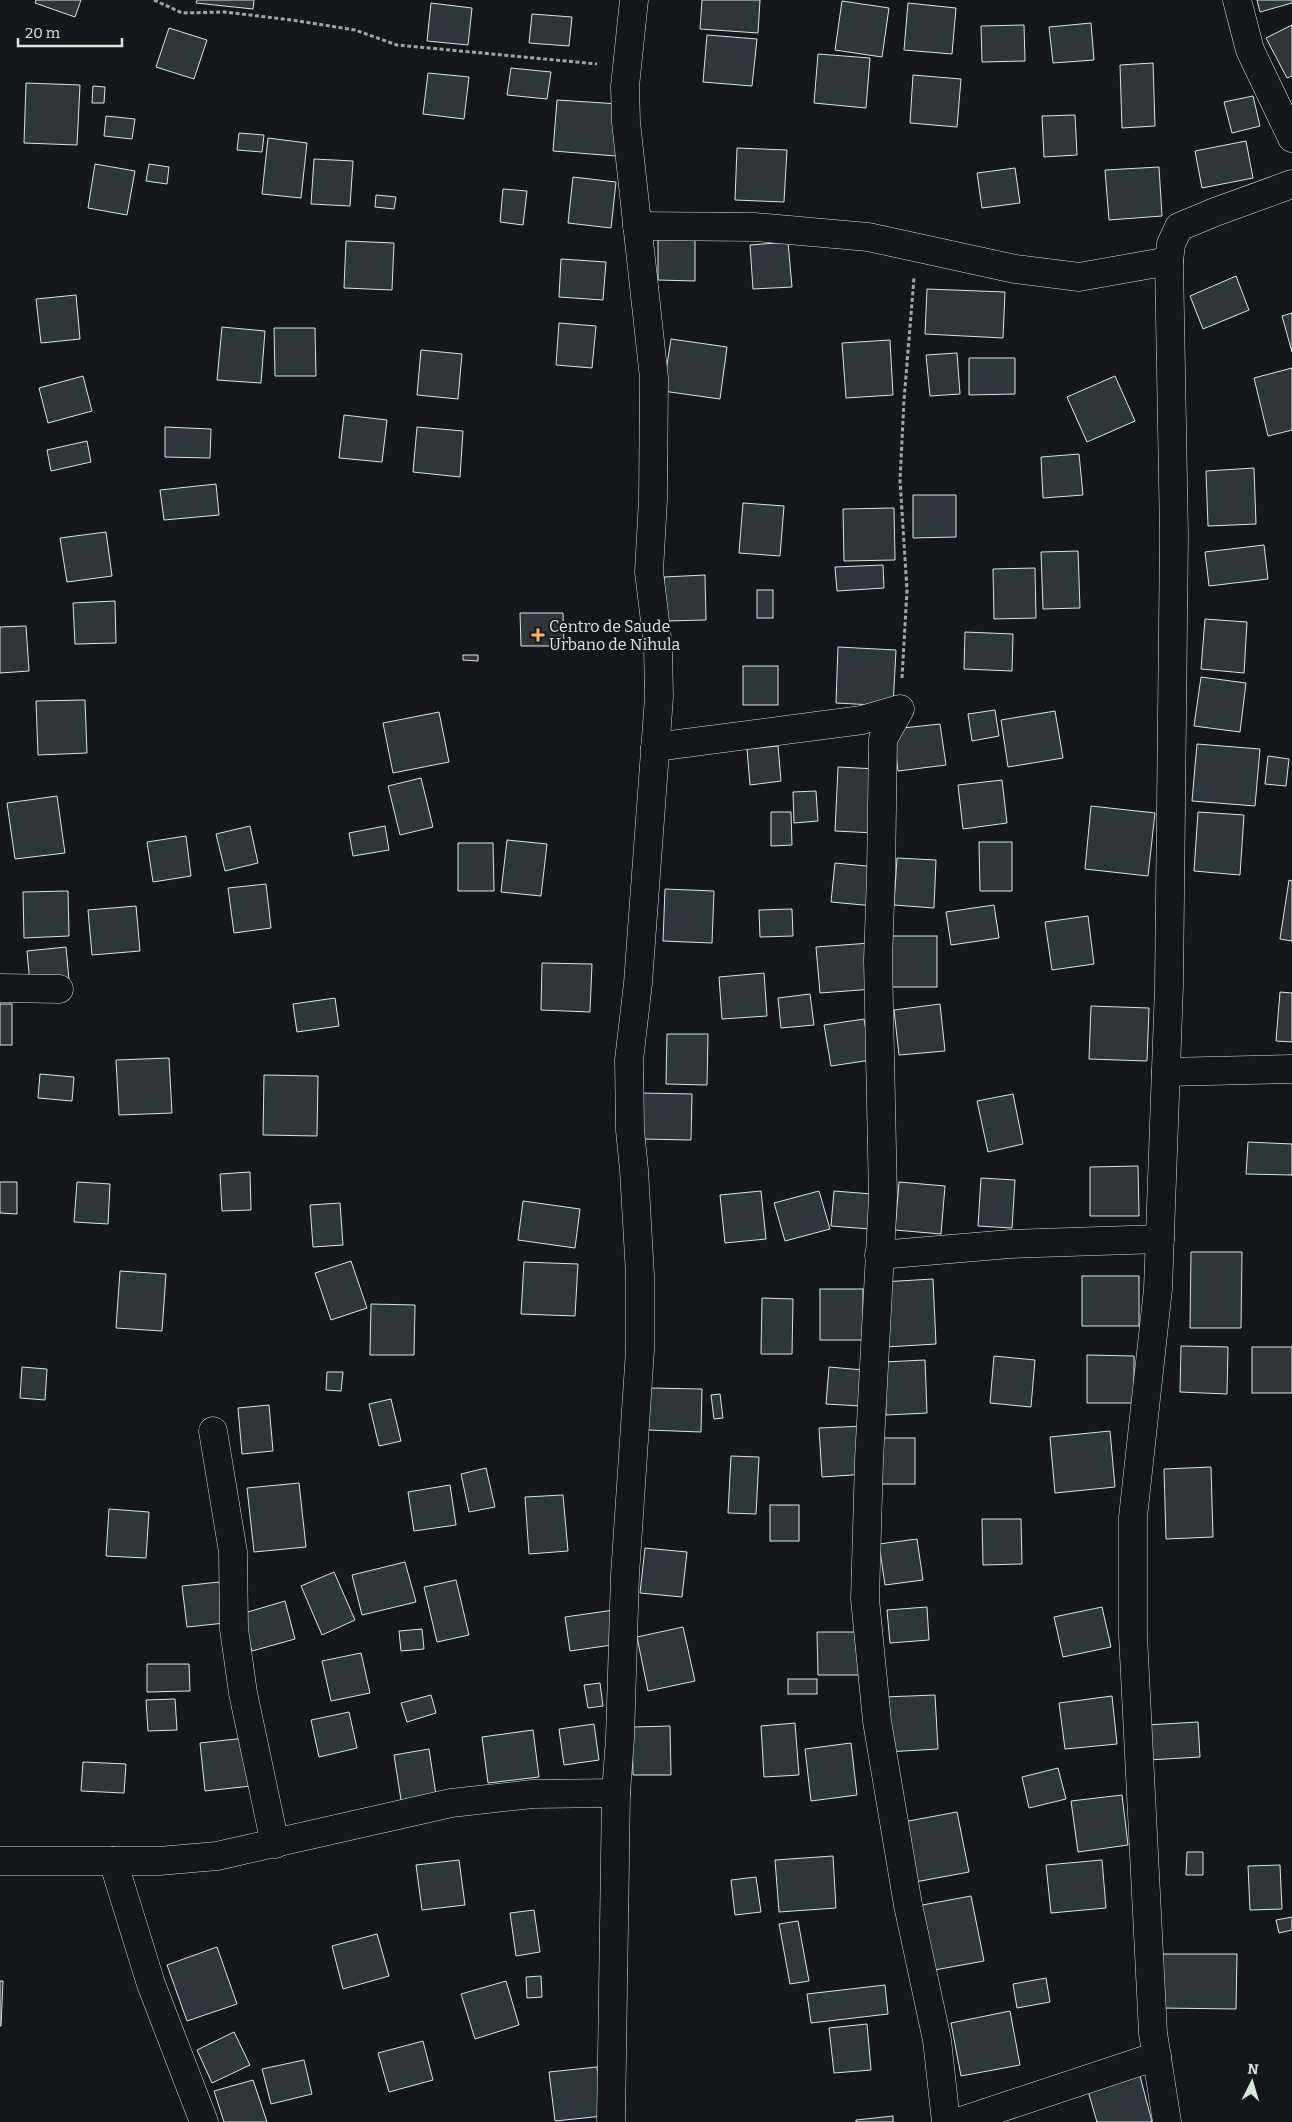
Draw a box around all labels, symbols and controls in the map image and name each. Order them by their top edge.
scale bar [18,15,121,47]
text: 20 m [25,24,61,42]
place label: Centro de Saude Urbano de Nihula [549,617,680,654]
marker: Centro de Saude Urbano de Nihula [531,628,545,642]
north arrow [1227,2057,1277,2107]
text: N [1247,2061,1259,2079]

